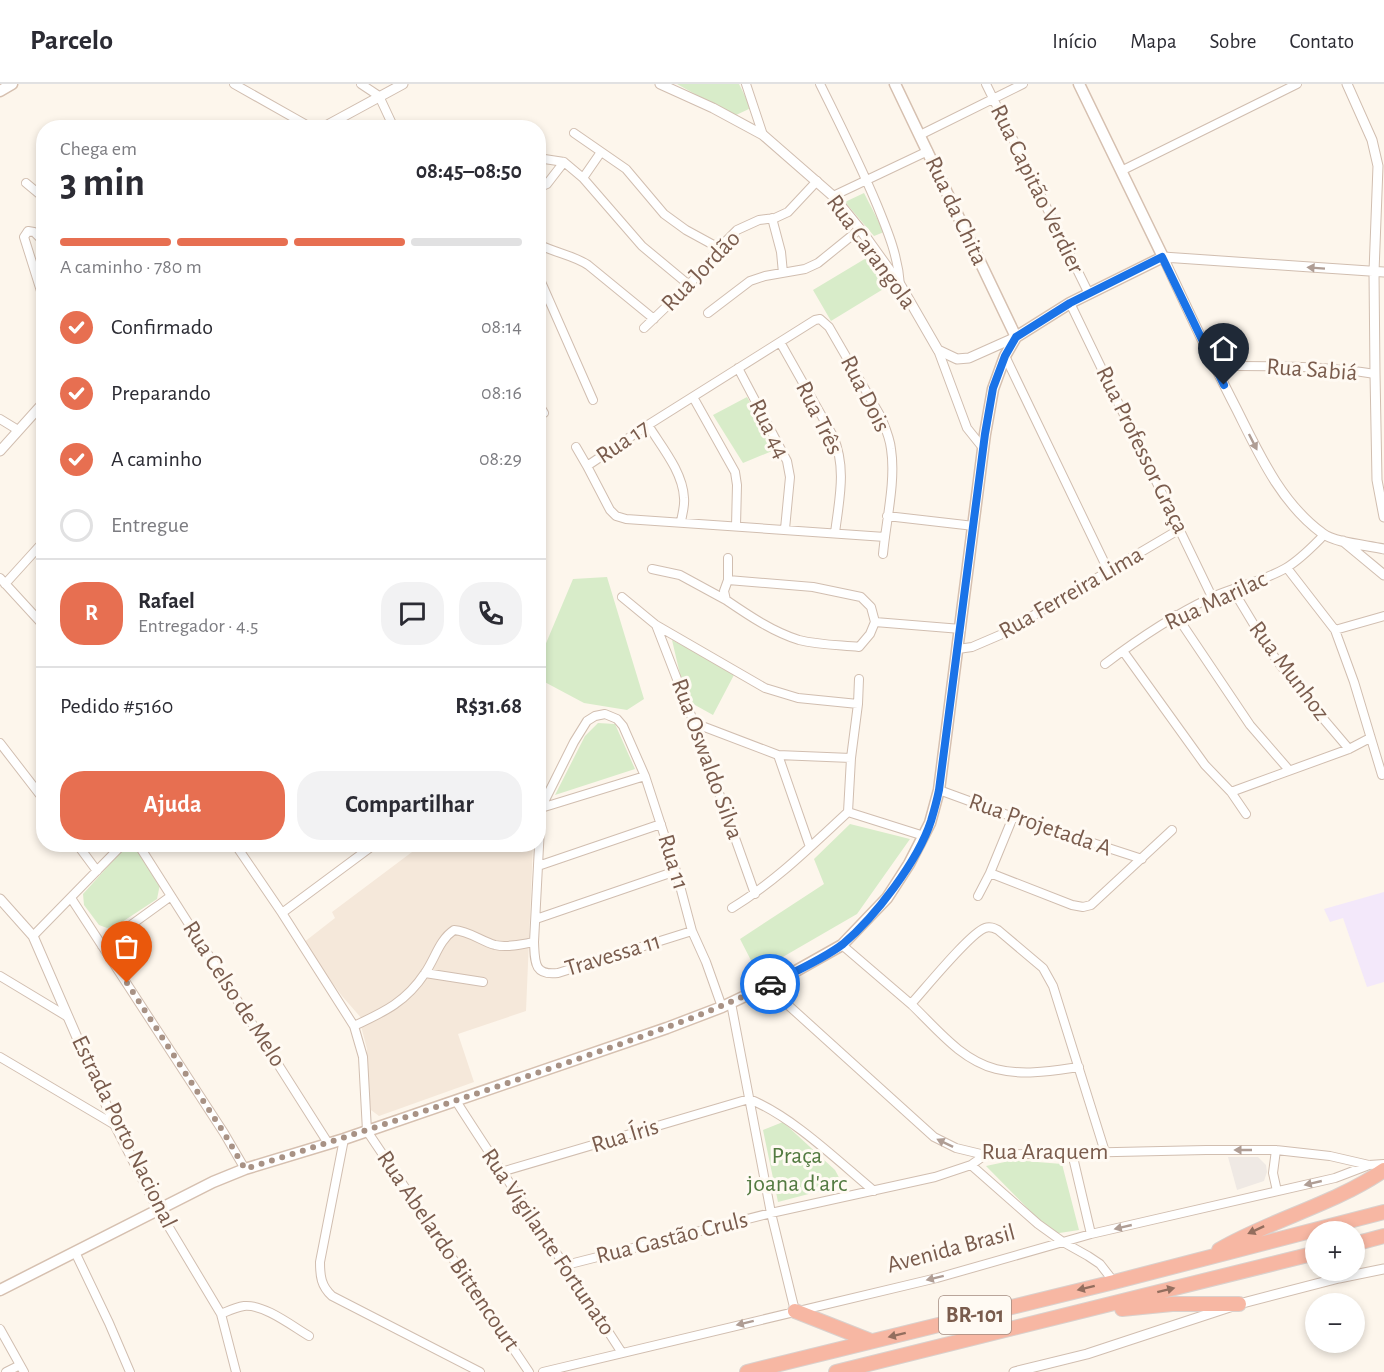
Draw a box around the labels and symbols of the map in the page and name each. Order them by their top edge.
street label: Rua Capitão Verdier [986,101,1088,277]
street label: Rua da Chita [920,153,992,269]
street label: Rua Carangola [822,190,920,314]
street label: Rua Jordão [657,226,745,316]
one-way arrow [1307,263,1326,273]
pin [1198,323,1249,385]
street label: Rua Dois [836,352,894,436]
street label: Rua Sabiá [1266,355,1358,385]
street label: Rua Professor Graça [1091,363,1193,537]
street label: Rua Três [791,378,847,458]
street label: Rua 44 [744,395,794,463]
street label: Rua 17 [592,416,654,468]
one-way arrow [1248,433,1258,450]
street label: Rua Ferreira Lima [995,542,1147,644]
street label: Rua Marilac [1161,567,1271,635]
street label: Rua Munhoz [1244,617,1334,725]
street label: Rua Oswaldo Silva [667,675,747,843]
street label: Rua Projetada A [966,789,1115,861]
street label: Rua 11 [653,831,693,893]
street label: Rua Celso de Melo [178,917,290,1071]
pin [101,921,152,983]
street label: Travessa 11 [562,929,664,981]
courier [740,954,800,1014]
street label: Estrada Porto Nacional [67,1032,181,1232]
street label: Rua Íris [588,1113,661,1158]
one-way arrow [936,1138,954,1148]
street label: Rua Araquem [981,1140,1109,1164]
street label: Rua Vigilante Fortunato [477,1144,619,1340]
park label: Praça joana d'arc [747,1144,847,1196]
one-way arrow [1233,1145,1252,1155]
street label: Rua Abelardo Bittencourt [372,1147,524,1356]
one-way arrow [1304,1178,1323,1188]
street label: Rua Gastão Cruls [594,1208,750,1268]
street label: Avenida Brasil [884,1220,1018,1278]
one-way arrow [1114,1222,1133,1232]
one-way arrow [1247,1226,1264,1235]
one-way arrow [926,1273,944,1283]
one-way arrow [1077,1284,1095,1294]
one-way arrow [1157,1285,1176,1295]
road number: BR-101 [939,1296,1011,1334]
one-way arrow [736,1318,755,1328]
one-way arrow [887,1330,906,1340]

